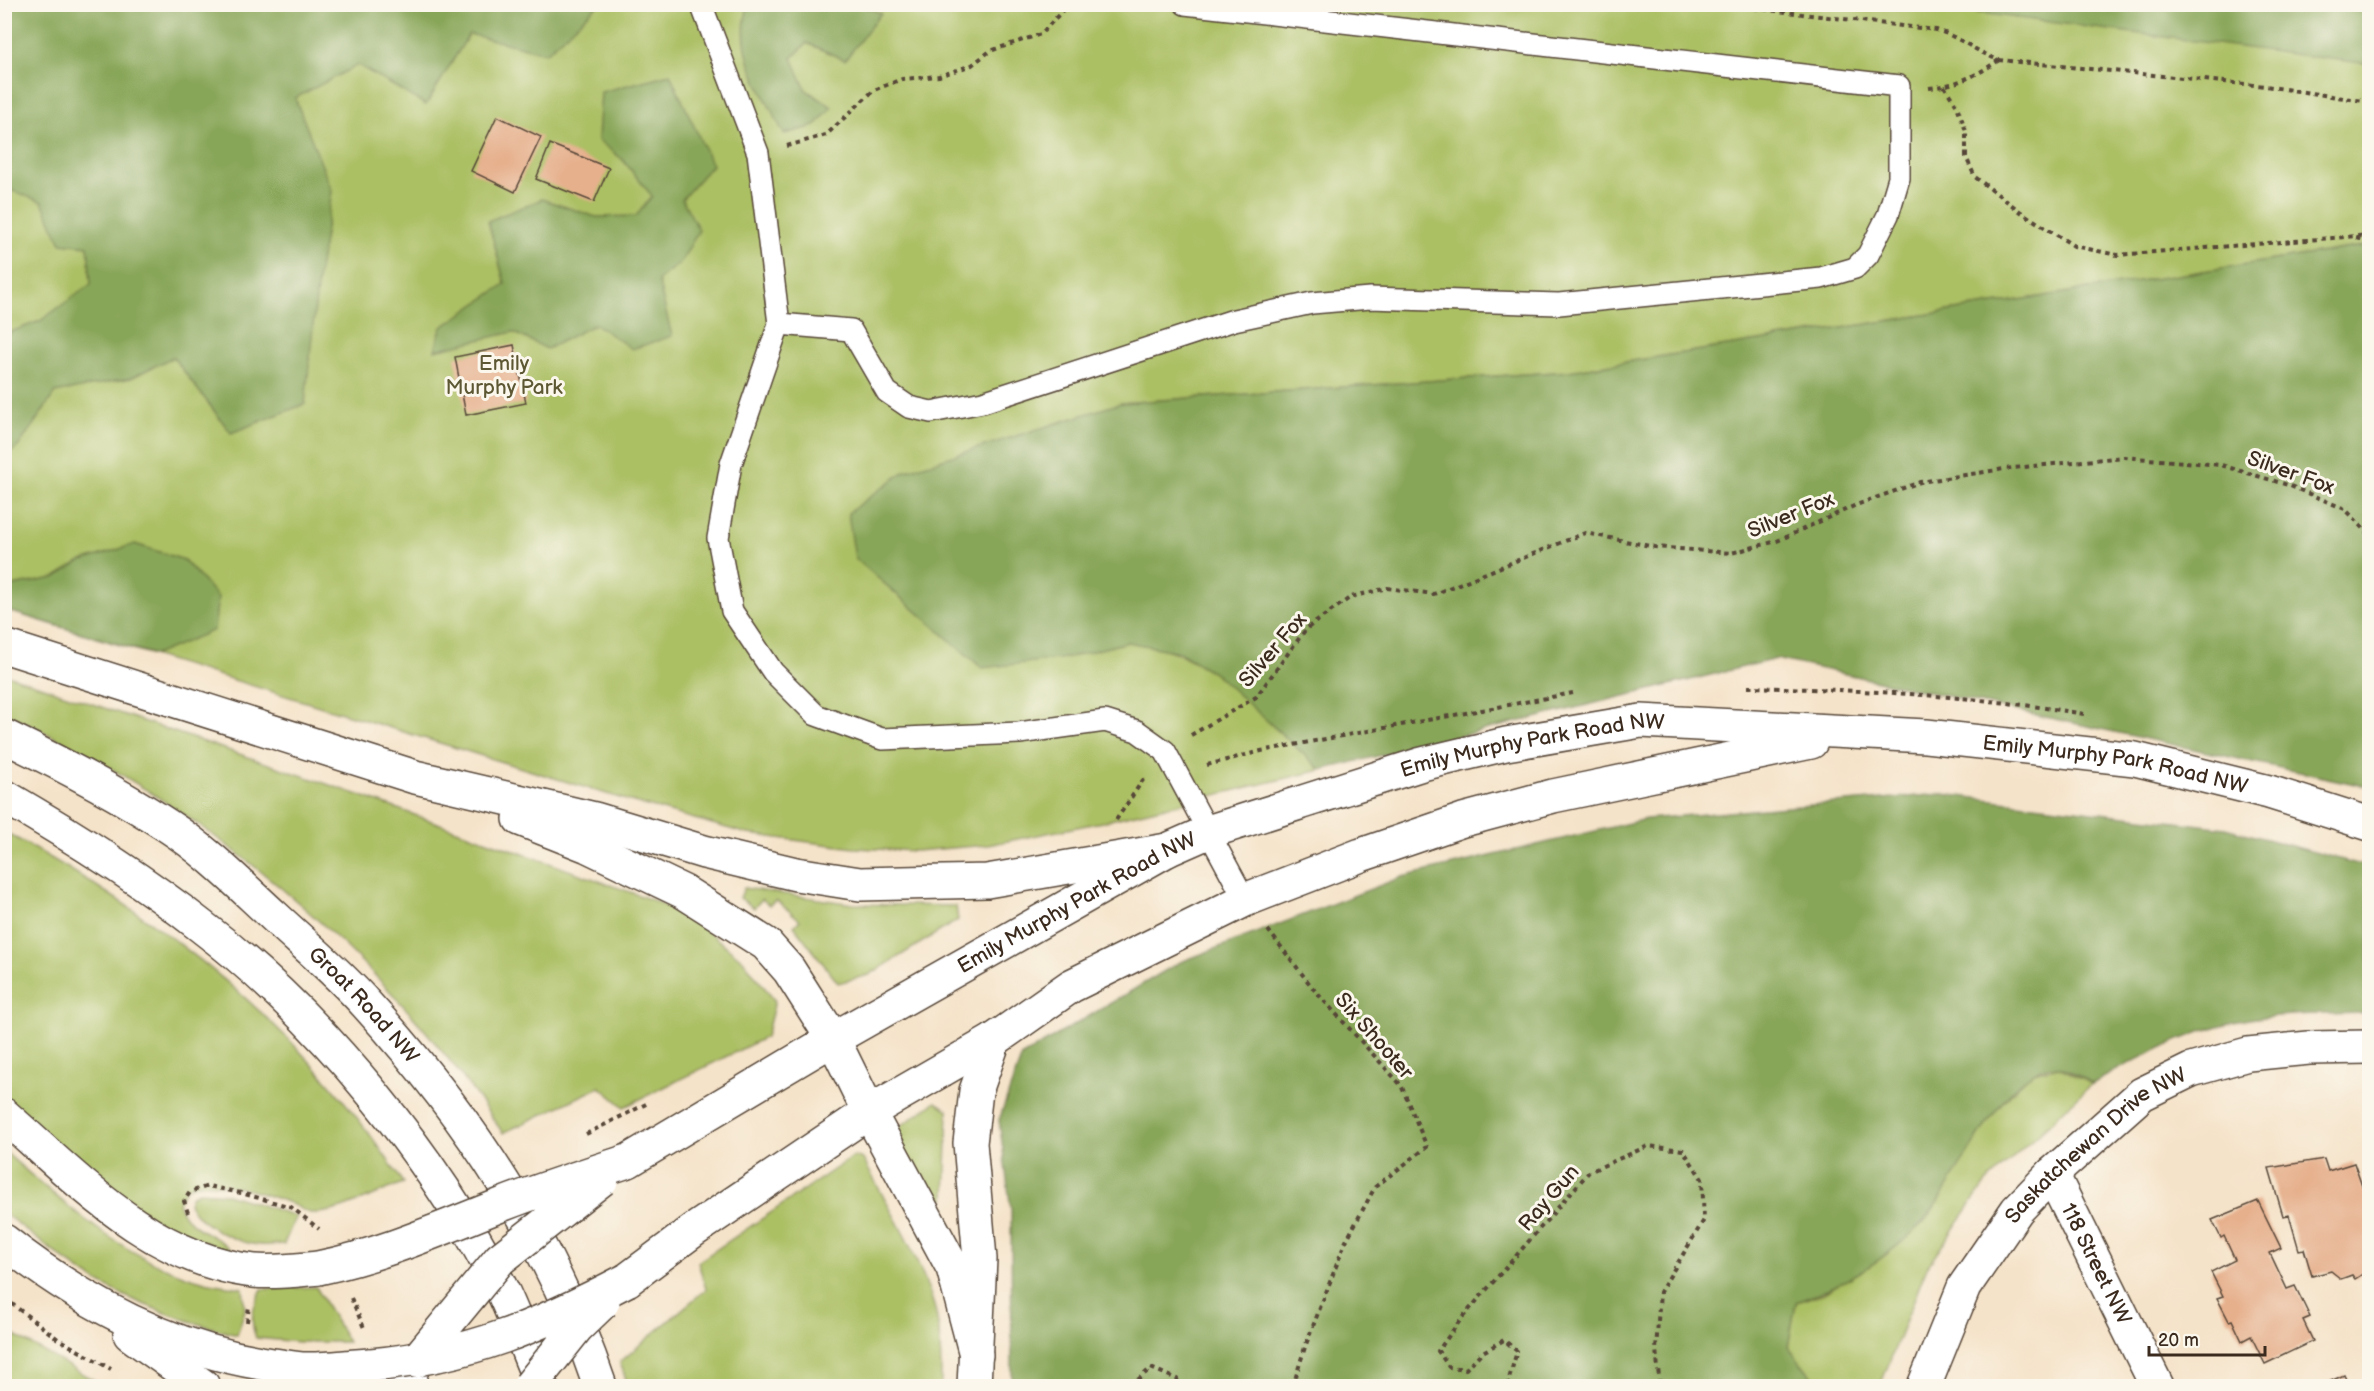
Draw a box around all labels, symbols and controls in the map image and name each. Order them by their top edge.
park label: Emily Murphy Park [445,351,563,400]
street label: Silver Fox [2244,446,2338,500]
street label: Silver Fox [1744,486,1838,544]
street label: Silver Fox [1234,607,1312,692]
street label: Emily Murphy Park Road NW [1397,708,1665,783]
street label: Emily Murphy Park Road NW [1981,730,2251,799]
street label: Emily Murphy Park Road NW [953,826,1200,979]
street label: Groat Road NW [304,941,424,1068]
street label: Six Shooter [1330,988,1419,1085]
street label: Saskatchewan Drive NW [1999,1062,2190,1228]
street label: Ray Gun [1513,1160,1585,1236]
street label: 118 Street NW [2056,1199,2137,1328]
scale bar [2149,1319,2264,1357]
text: 20 m [2158,1330,2199,1351]

